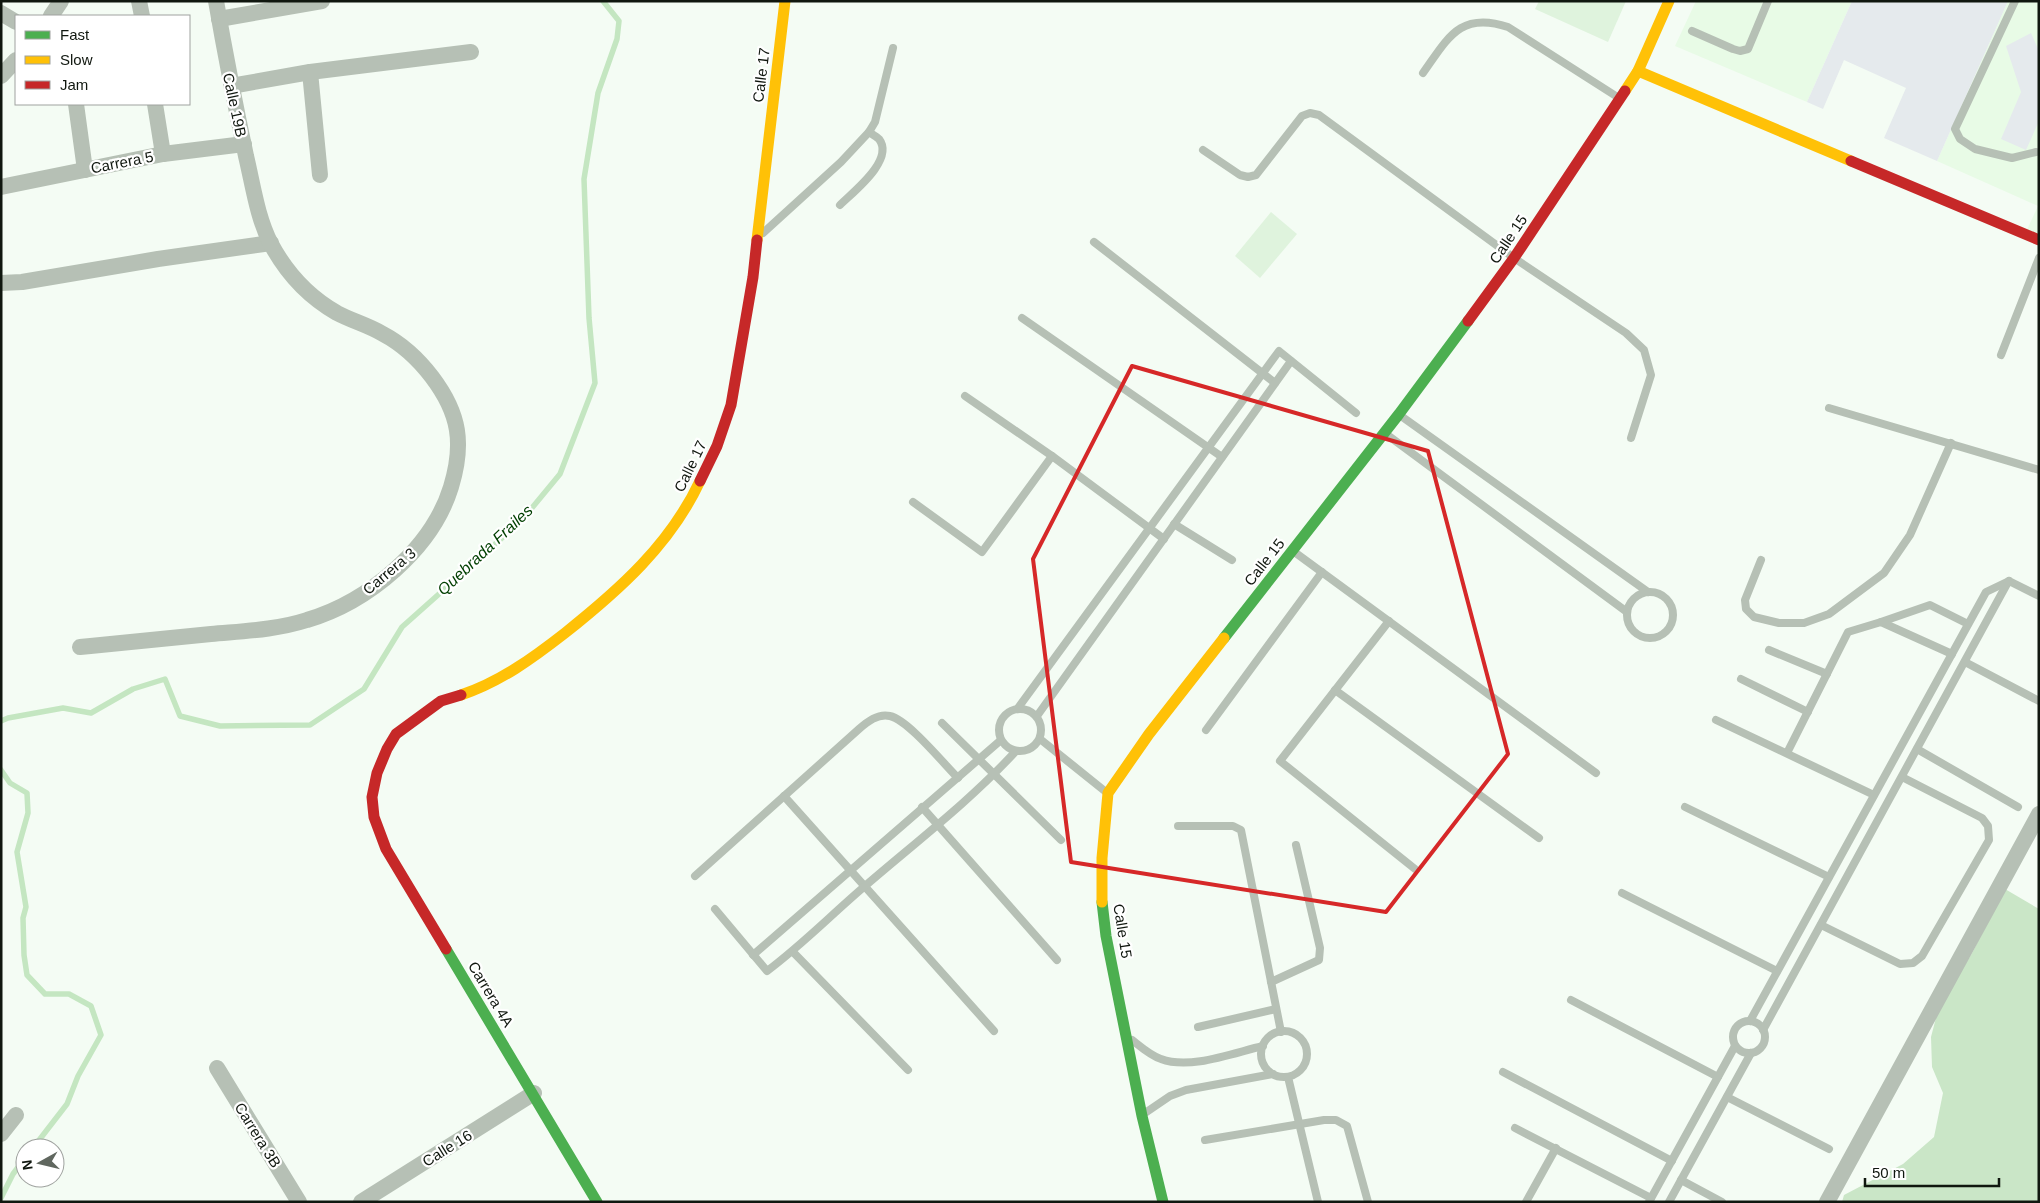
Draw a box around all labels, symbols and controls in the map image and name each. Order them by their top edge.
legend [15,15,190,105]
text: Fast [60,26,90,43]
street label: Calle 17 [749,47,773,103]
text: Slow [60,51,93,68]
street label: Calle 19B [220,71,250,139]
text: Jam [60,76,88,93]
street label: Carrera 5 [89,148,155,176]
street label: Calle 15 [1486,211,1530,267]
street label: Calle 17 [670,438,710,494]
water label: Quebrada Frailes [434,502,536,598]
street label: Calle 15 [1240,535,1288,589]
street label: Carrera 3 [359,544,419,598]
street label: Calle 15 [1110,902,1136,960]
street label: Carrera 4A [465,958,517,1030]
street label: Carrera 3B [231,1099,285,1171]
street label: Calle 16 [419,1126,475,1170]
north arrow [15,1138,65,1188]
scale bar [1865,1156,1999,1188]
text: N [18,1159,36,1171]
text: 50 m [1872,1164,1905,1181]

